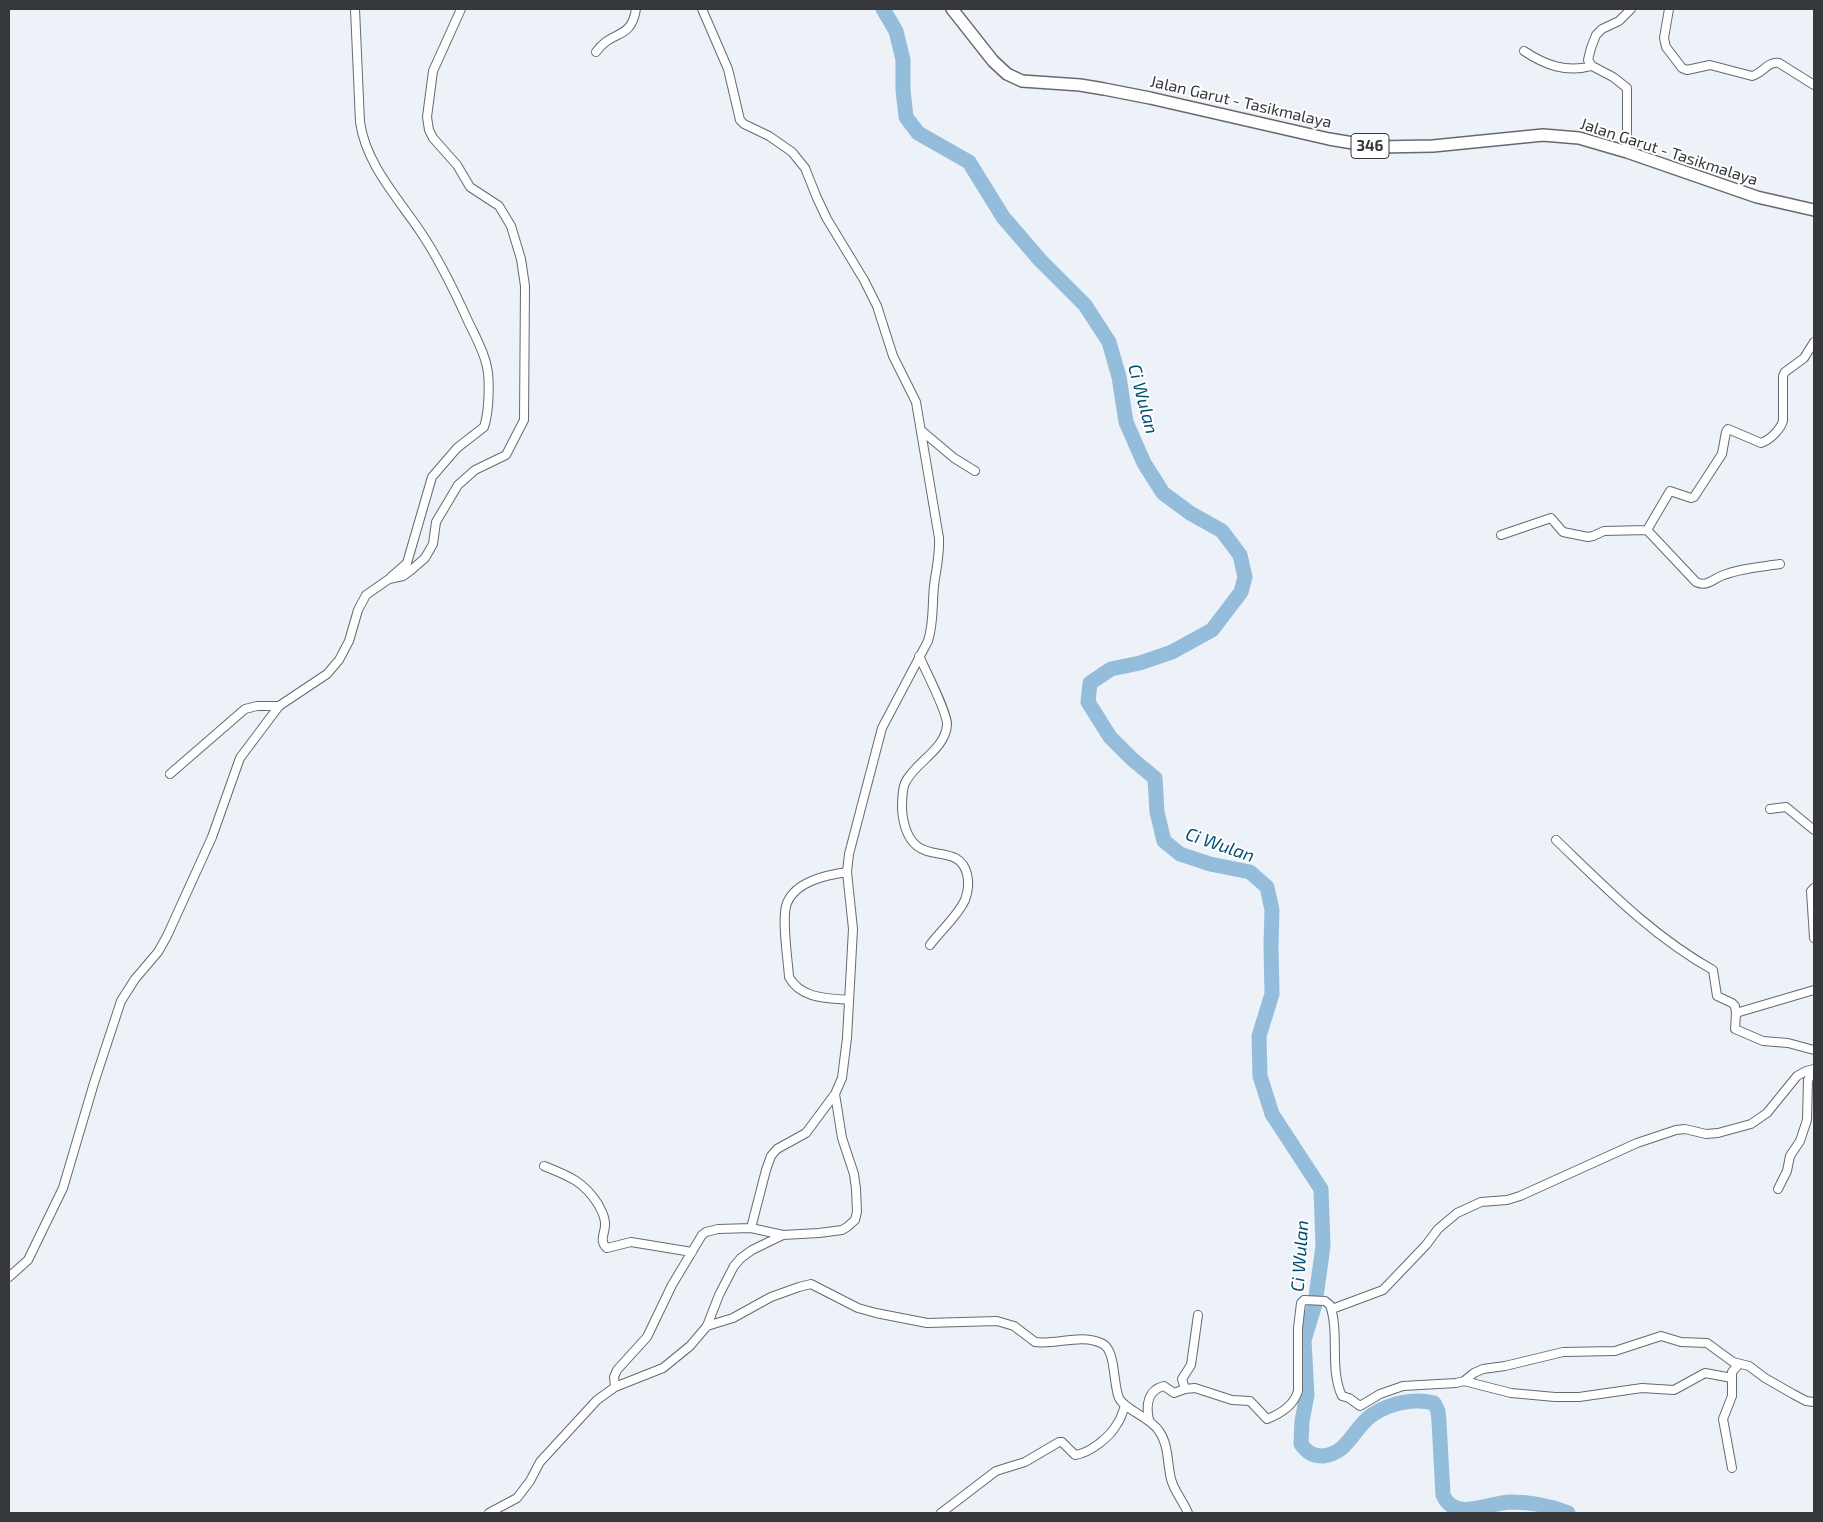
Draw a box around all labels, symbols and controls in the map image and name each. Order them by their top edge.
street label: Jalan Garut - Tasikmalaya [1148,72,1334,132]
street label: Jalan Garut - Tasikmalaya [1578,114,1760,190]
road number: 346 [1351,134,1389,158]
water label: Ci Wulan [1123,362,1163,436]
water label: Ci Wulan [1183,823,1257,867]
water label: Ci Wulan [1287,1220,1313,1292]

